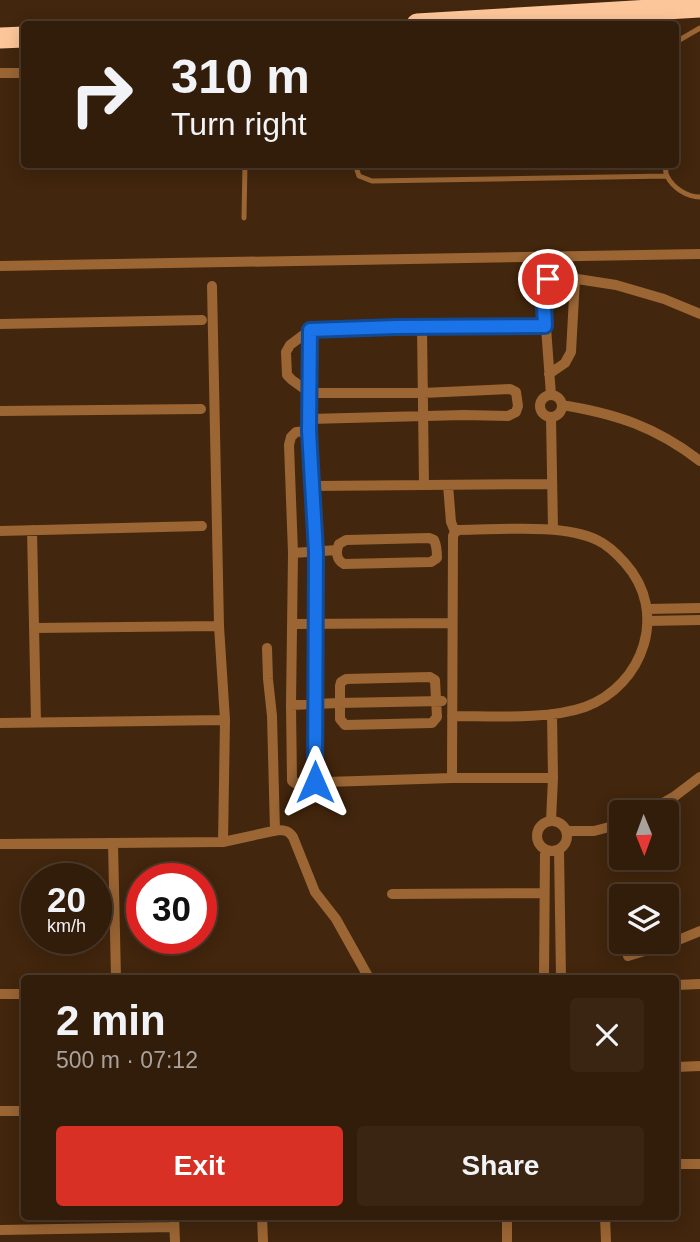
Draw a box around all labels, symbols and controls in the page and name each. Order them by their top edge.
icon: right [56,49,147,140]
text: 310 m [171,49,310,103]
text: Turn right [171,106,307,142]
pin [518,249,578,309]
icon: arrive [529,260,567,298]
position arrow [278,745,352,819]
north arrow [609,800,679,870]
map controls [609,800,679,954]
speed limit sign: 30 [126,863,217,954]
text: 20 [47,880,86,919]
button: layers [609,884,679,954]
text: km/h [47,916,86,936]
text: 2 min [56,997,166,1044]
button: close [570,998,644,1072]
text: 500 m · 07:12 [56,1047,198,1073]
button: Exit [56,1126,343,1206]
button: Share [357,1126,644,1206]

